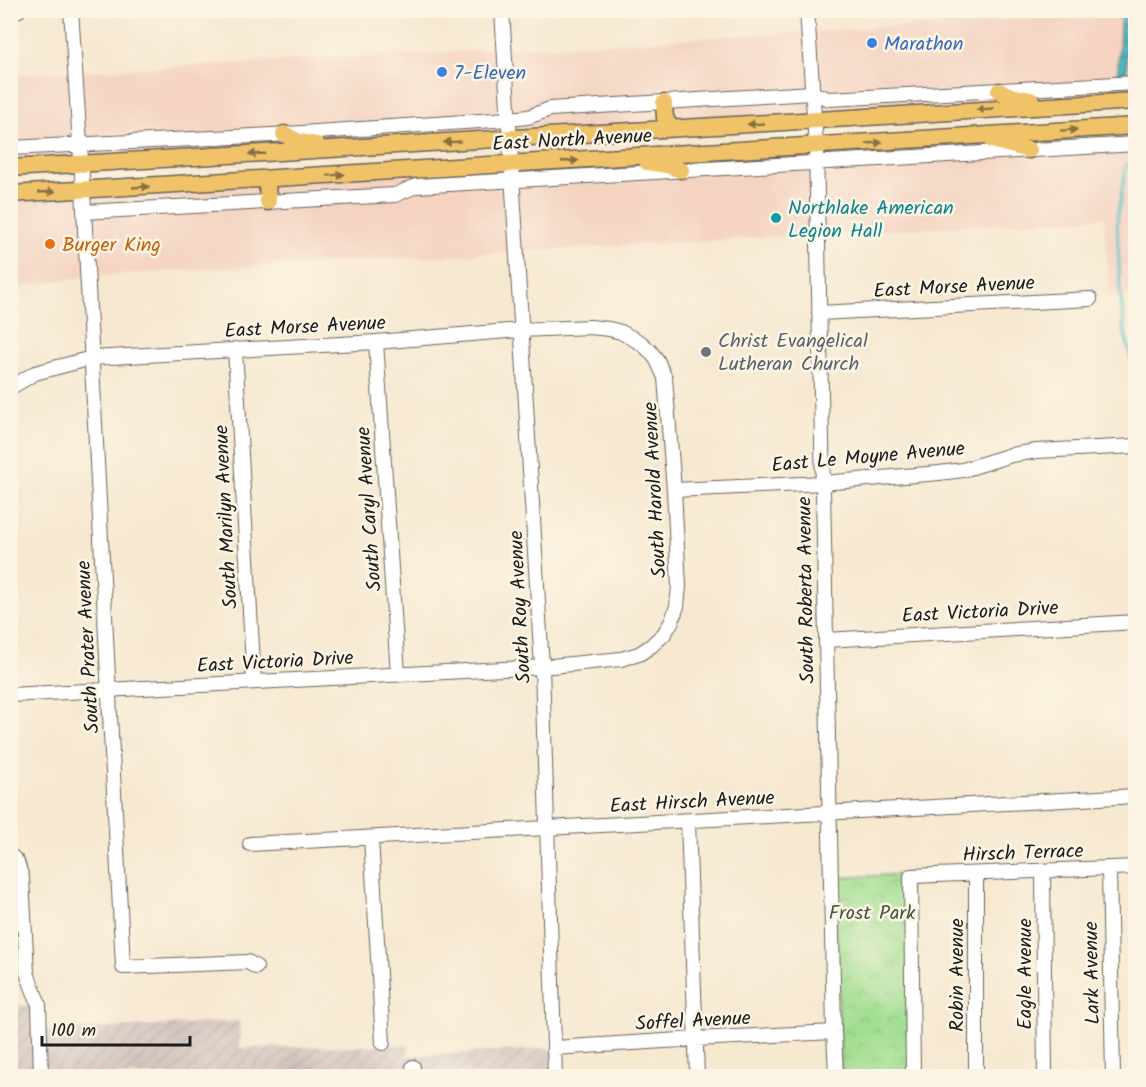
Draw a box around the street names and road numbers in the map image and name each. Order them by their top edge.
street label: East North Avenue [491,121,653,161]
street label: East Morse Avenue [873,268,1035,308]
street label: East Morse Avenue [224,308,386,348]
street label: South Harold Avenue [635,401,677,579]
street label: South Marilyn Avenue [206,424,248,610]
street label: South Caryl Avenue [348,425,392,592]
street label: East Le Moyne Avenue [770,434,966,482]
street label: South Roberta Avenue [789,496,825,684]
street label: South Roy Avenue [501,530,541,684]
street label: South Prater Avenue [68,560,109,734]
street label: East Victoria Drive [901,593,1059,633]
street label: East Victoria Drive [196,643,354,683]
street label: East Hirsch Avenue [609,783,775,823]
street label: Hirsch Terrace [962,836,1084,872]
street label: Robin Avenue [942,918,974,1032]
street label: Eagle Avenue [1010,918,1042,1030]
street label: Lark Avenue [1076,921,1110,1025]
street label: Soffel Avenue [635,1003,752,1041]

